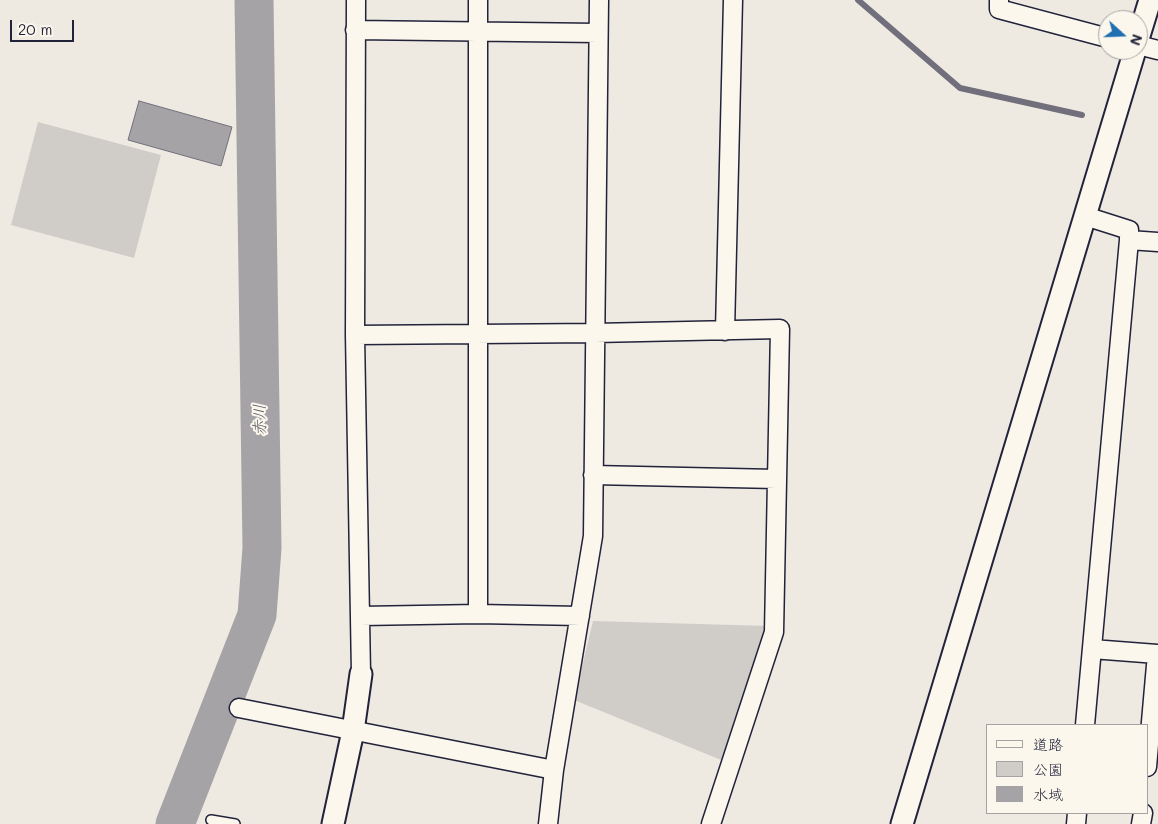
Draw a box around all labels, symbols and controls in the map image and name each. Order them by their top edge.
scale bar [12,10,76,42]
north arrow [1098,10,1148,60]
text: 20 m [18,19,52,39]
text: N [1126,32,1147,48]
water label: 赤川 [250,404,270,436]
legend [986,724,1148,814]
text: 道路 [1033,734,1063,754]
text: 公園 [1033,759,1063,779]
text: 水域 [1033,784,1063,804]

